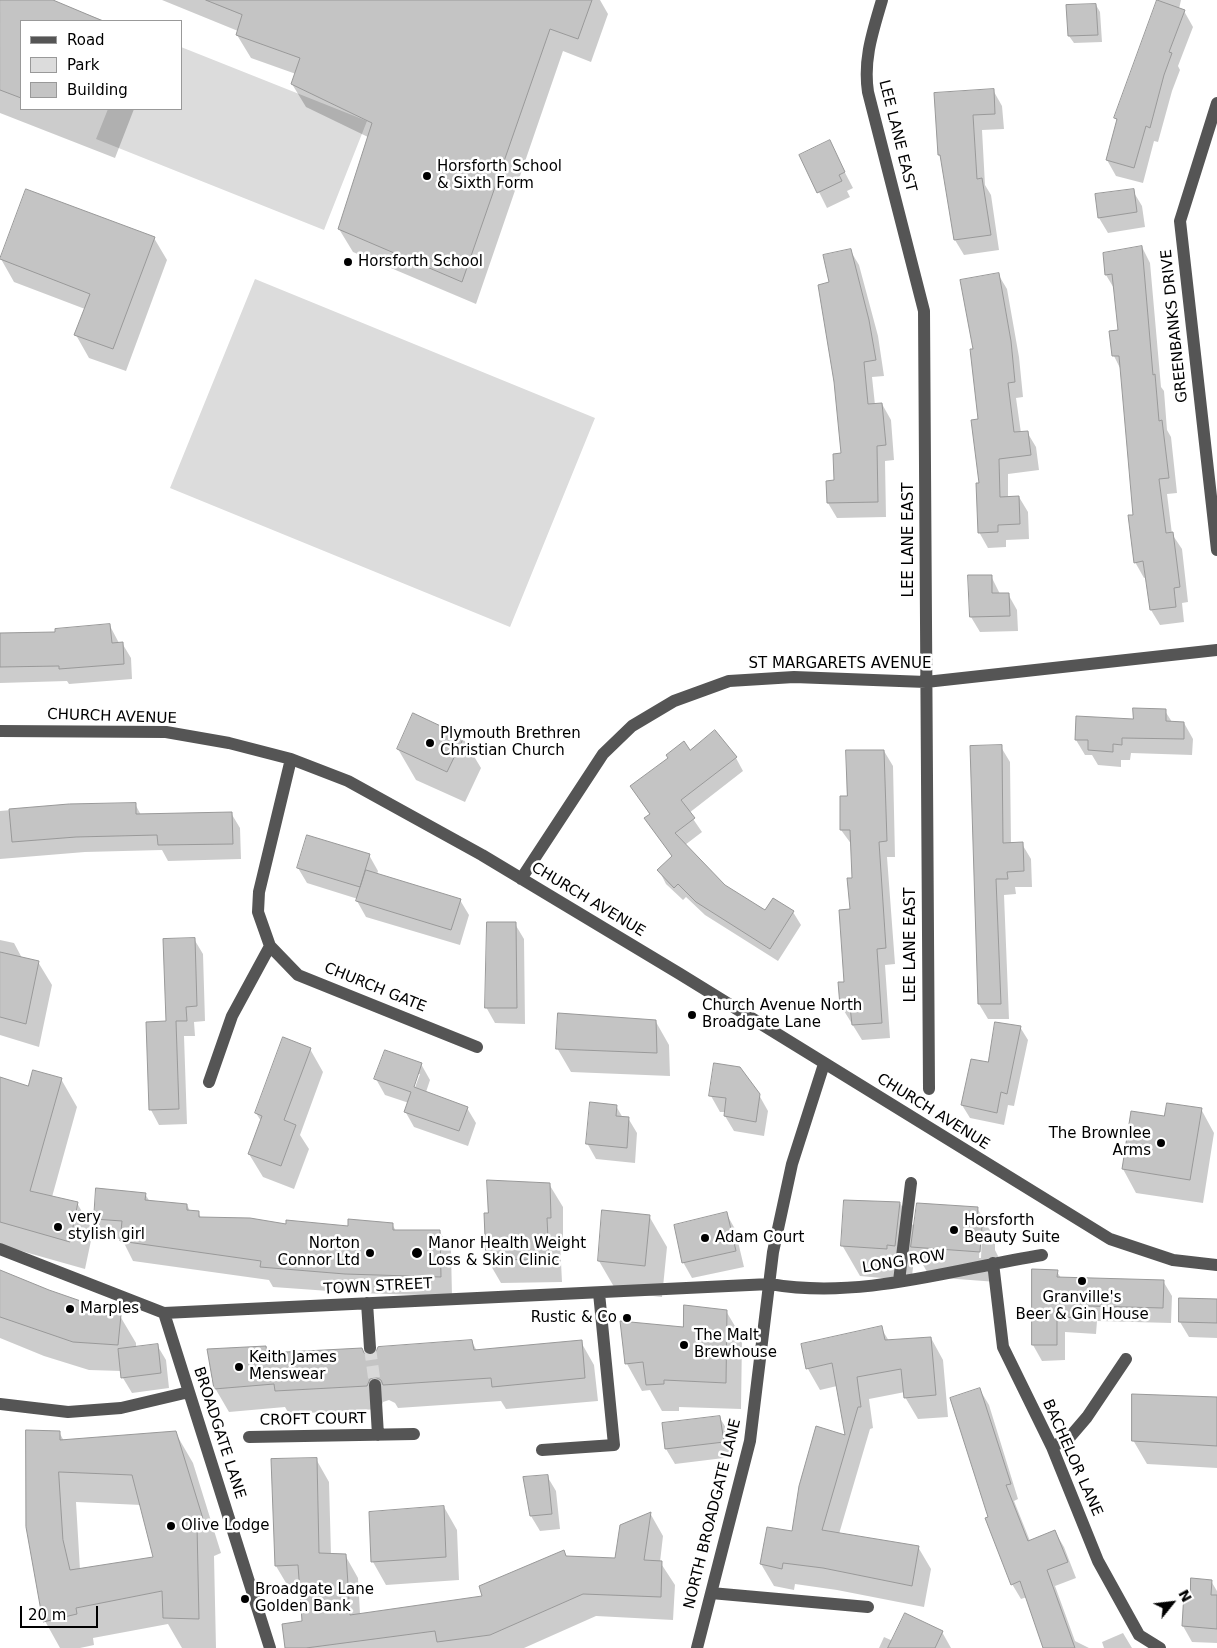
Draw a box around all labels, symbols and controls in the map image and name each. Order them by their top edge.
legend [20,20,182,110]
text: Road [67,31,105,49]
text: Park [67,56,99,74]
street label: LEE LANE EAST [874,78,920,194]
text: Building [67,81,128,99]
place label: Horsforth School & Sixth Form [437,158,562,193]
marker: Horsforth School & Sixth Form [421,170,433,182]
street label: GREENBANKS DRIVE [1158,248,1192,404]
place label: Horsforth School [358,253,483,271]
marker: Horsforth School [342,256,354,268]
street label: LEE LANE EAST [900,483,918,597]
street label: ST MARGARETS AVENUE [748,655,932,673]
street label: CHURCH AVENUE [47,706,177,728]
place label: Plymouth Brethren Christian Church [440,725,581,760]
marker: Plymouth Brethren Christian Church [424,737,436,749]
street label: CHURCH AVENUE [528,859,648,941]
street label: LEE LANE EAST [902,888,920,1002]
street label: CHURCH GATE [321,959,429,1017]
place label: Church Avenue North Broadgate Lane [702,997,862,1032]
marker: Church Avenue North Broadgate Lane [686,1009,698,1021]
street label: CHURCH AVENUE [873,1070,993,1154]
place label: The Brownlee Arms [1049,1125,1151,1160]
marker: The Brownlee Arms [1155,1137,1167,1149]
place label: very stylish girl [68,1209,145,1244]
place label: Horsforth Beauty Suite [964,1212,1060,1247]
marker: very stylish girl [52,1221,64,1233]
marker: Horsforth Beauty Suite [948,1224,960,1236]
place label: Adam Court [715,1229,804,1247]
marker: Adam Court [699,1232,711,1244]
place label: Norton Connor Ltd [277,1235,360,1270]
place label: Manor Health Weight Loss & Skin Clinic [428,1235,586,1270]
marker: Manor Health Weight Loss & Skin Clinic [410,1246,424,1260]
marker: Norton Connor Ltd [364,1247,376,1259]
street label: LONG ROW [861,1247,947,1277]
street label: TOWN STREET [323,1275,433,1299]
marker: Granville's Beer & Gin House [1076,1275,1088,1287]
place label: Granville's Beer & Gin House [1015,1289,1149,1324]
place label: Marples [80,1300,139,1318]
marker: Marples [64,1303,76,1315]
place label: Rustic & Co [531,1309,617,1327]
marker: Rustic & Co [621,1312,633,1324]
place label: The Malt Brewhouse [694,1327,777,1362]
marker: The Malt Brewhouse [678,1339,690,1351]
place label: Keith James Menswear [249,1349,337,1384]
marker: Keith James Menswear [233,1361,245,1373]
street label: BROADGATE LANE [189,1365,249,1501]
street label: BACHELOR LANE [1038,1397,1106,1519]
street label: CROFT COURT [259,1410,367,1430]
street label: NORTH BROADGATE LANE [681,1417,745,1611]
place label: Olive Lodge [181,1517,270,1535]
marker: Olive Lodge [165,1520,177,1532]
north arrow [1147,1578,1197,1628]
place label: Broadgate Lane Golden Bank [255,1581,374,1616]
text: N [1175,1587,1195,1605]
marker: Broadgate Lane Golden Bank [239,1593,251,1605]
scale bar [22,1596,100,1628]
text: 20 m [28,1606,66,1624]

